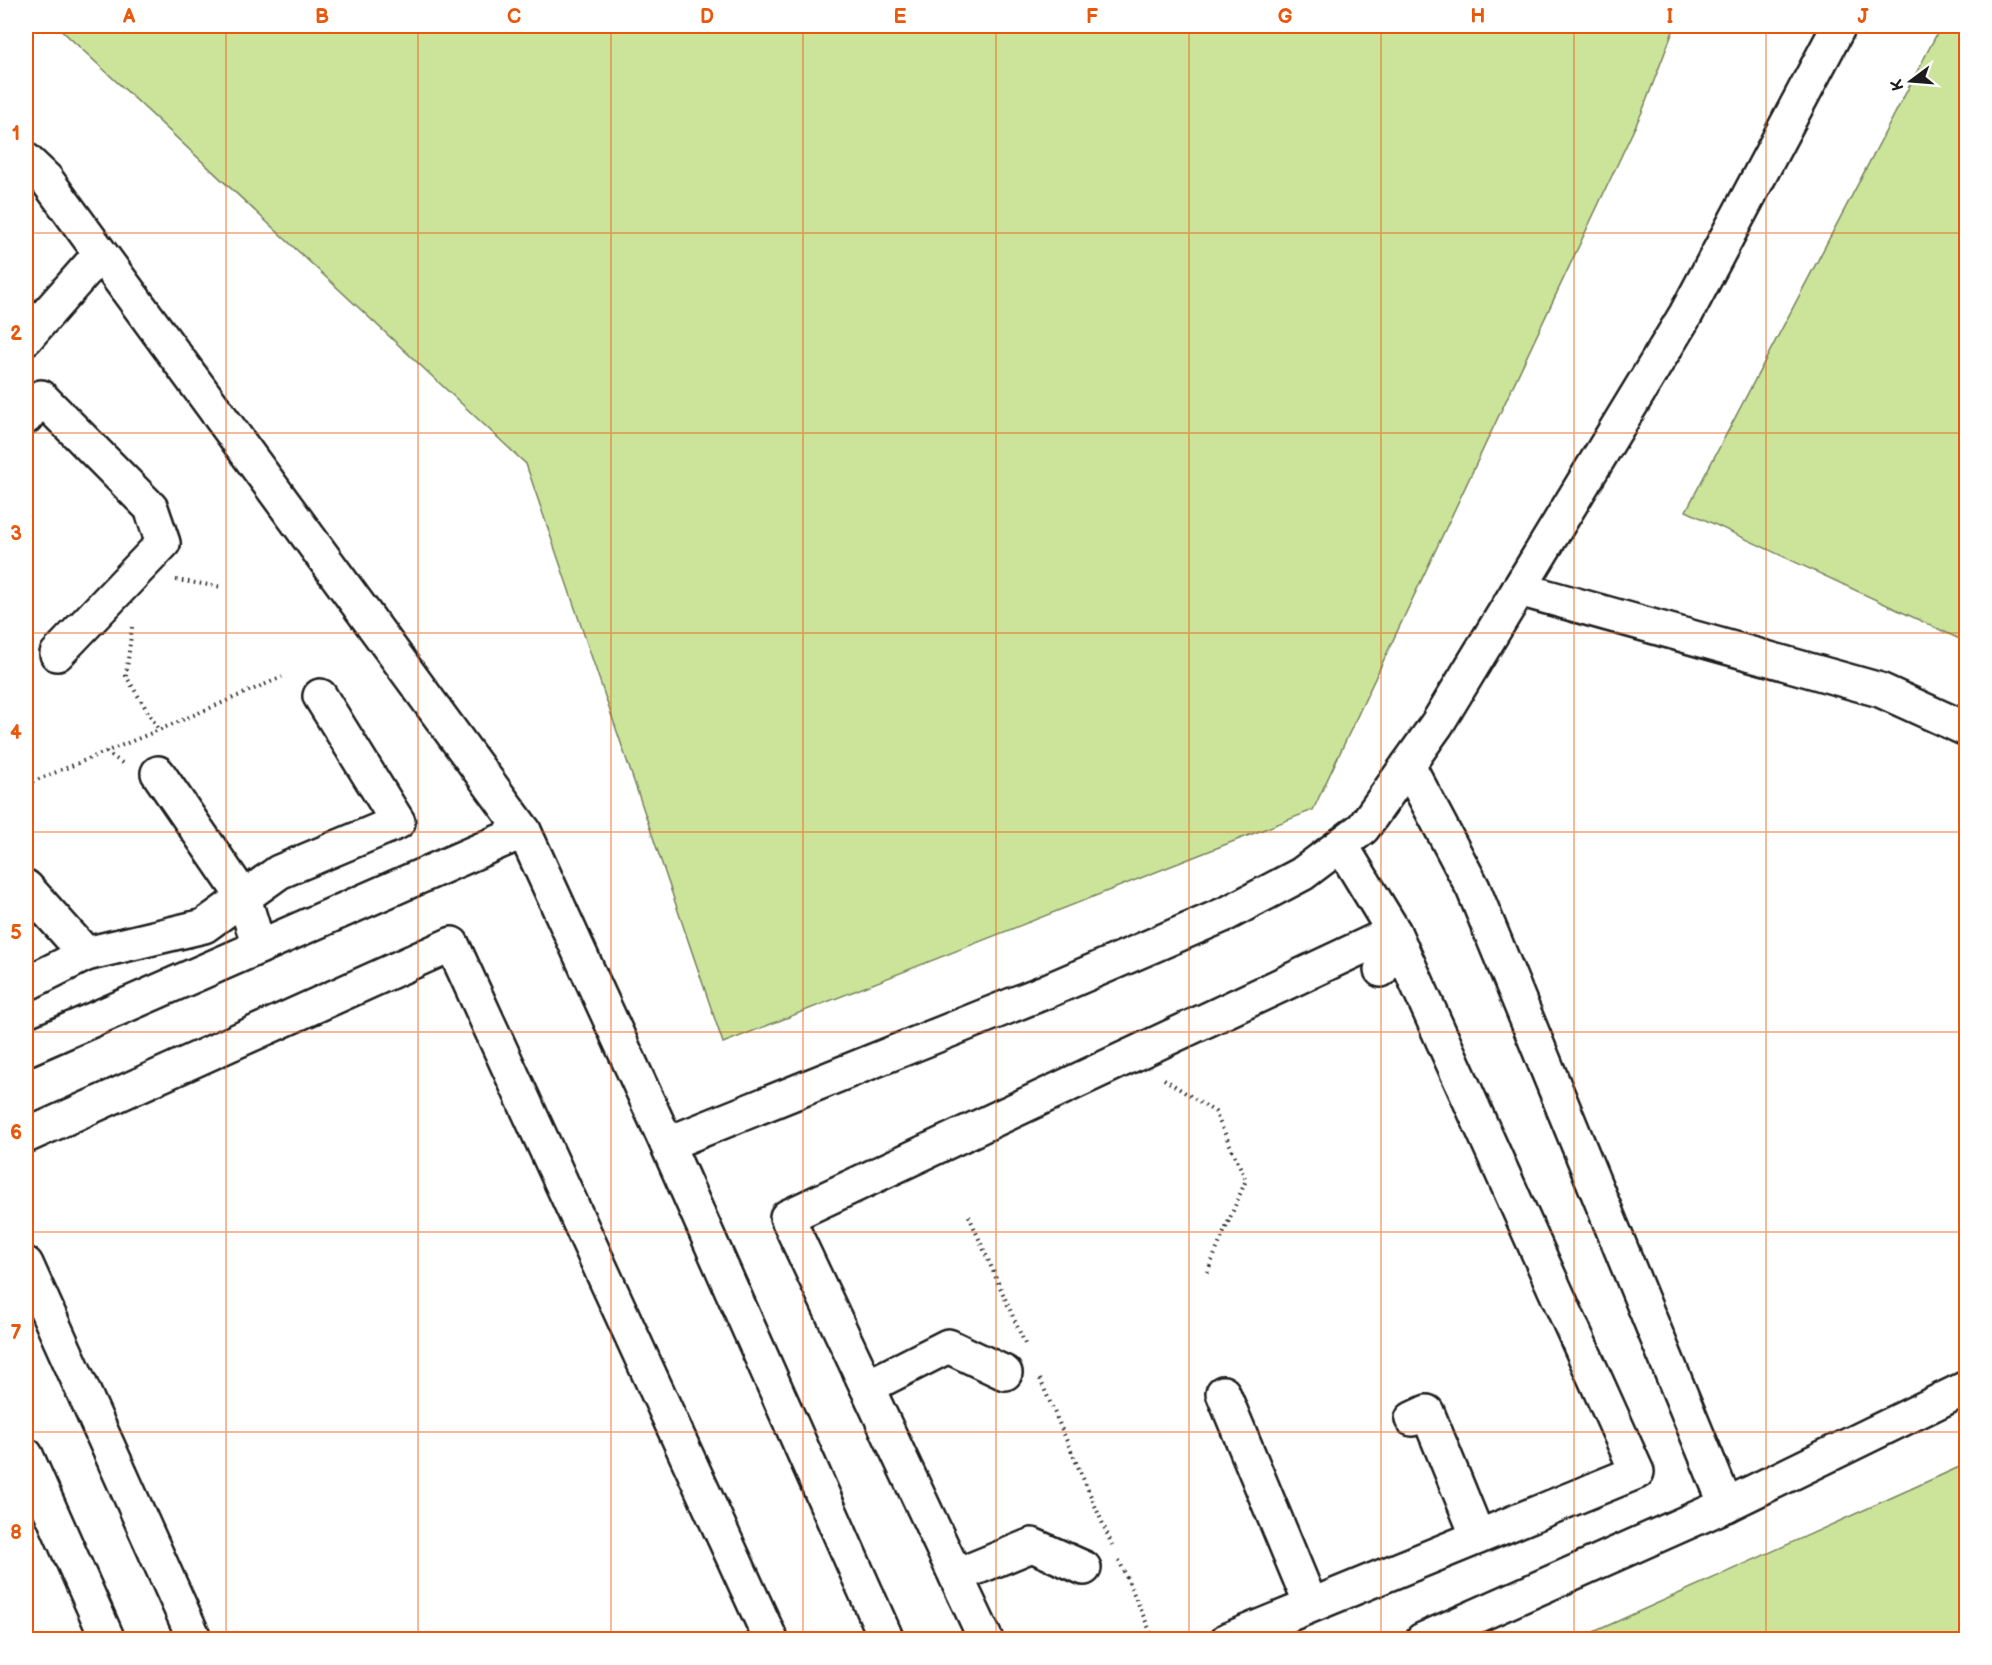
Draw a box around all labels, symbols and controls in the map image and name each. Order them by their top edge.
text: A [122,5,136,29]
text: B [315,5,329,29]
text: C [507,5,521,29]
text: D [700,5,714,29]
text: E [894,5,907,29]
text: F [1086,5,1098,29]
text: G [1278,5,1293,29]
text: H [1471,5,1485,29]
text: I [1667,5,1673,29]
text: J [1858,5,1870,29]
north arrow [1881,51,1941,111]
text: K [1887,77,1909,93]
text: 1 [12,122,20,146]
text: 2 [10,322,22,346]
text: 3 [10,522,22,546]
text: 4 [10,721,22,745]
text: 5 [10,921,22,945]
text: 6 [10,1121,22,1145]
text: 7 [10,1321,22,1345]
text: 8 [10,1521,22,1545]

